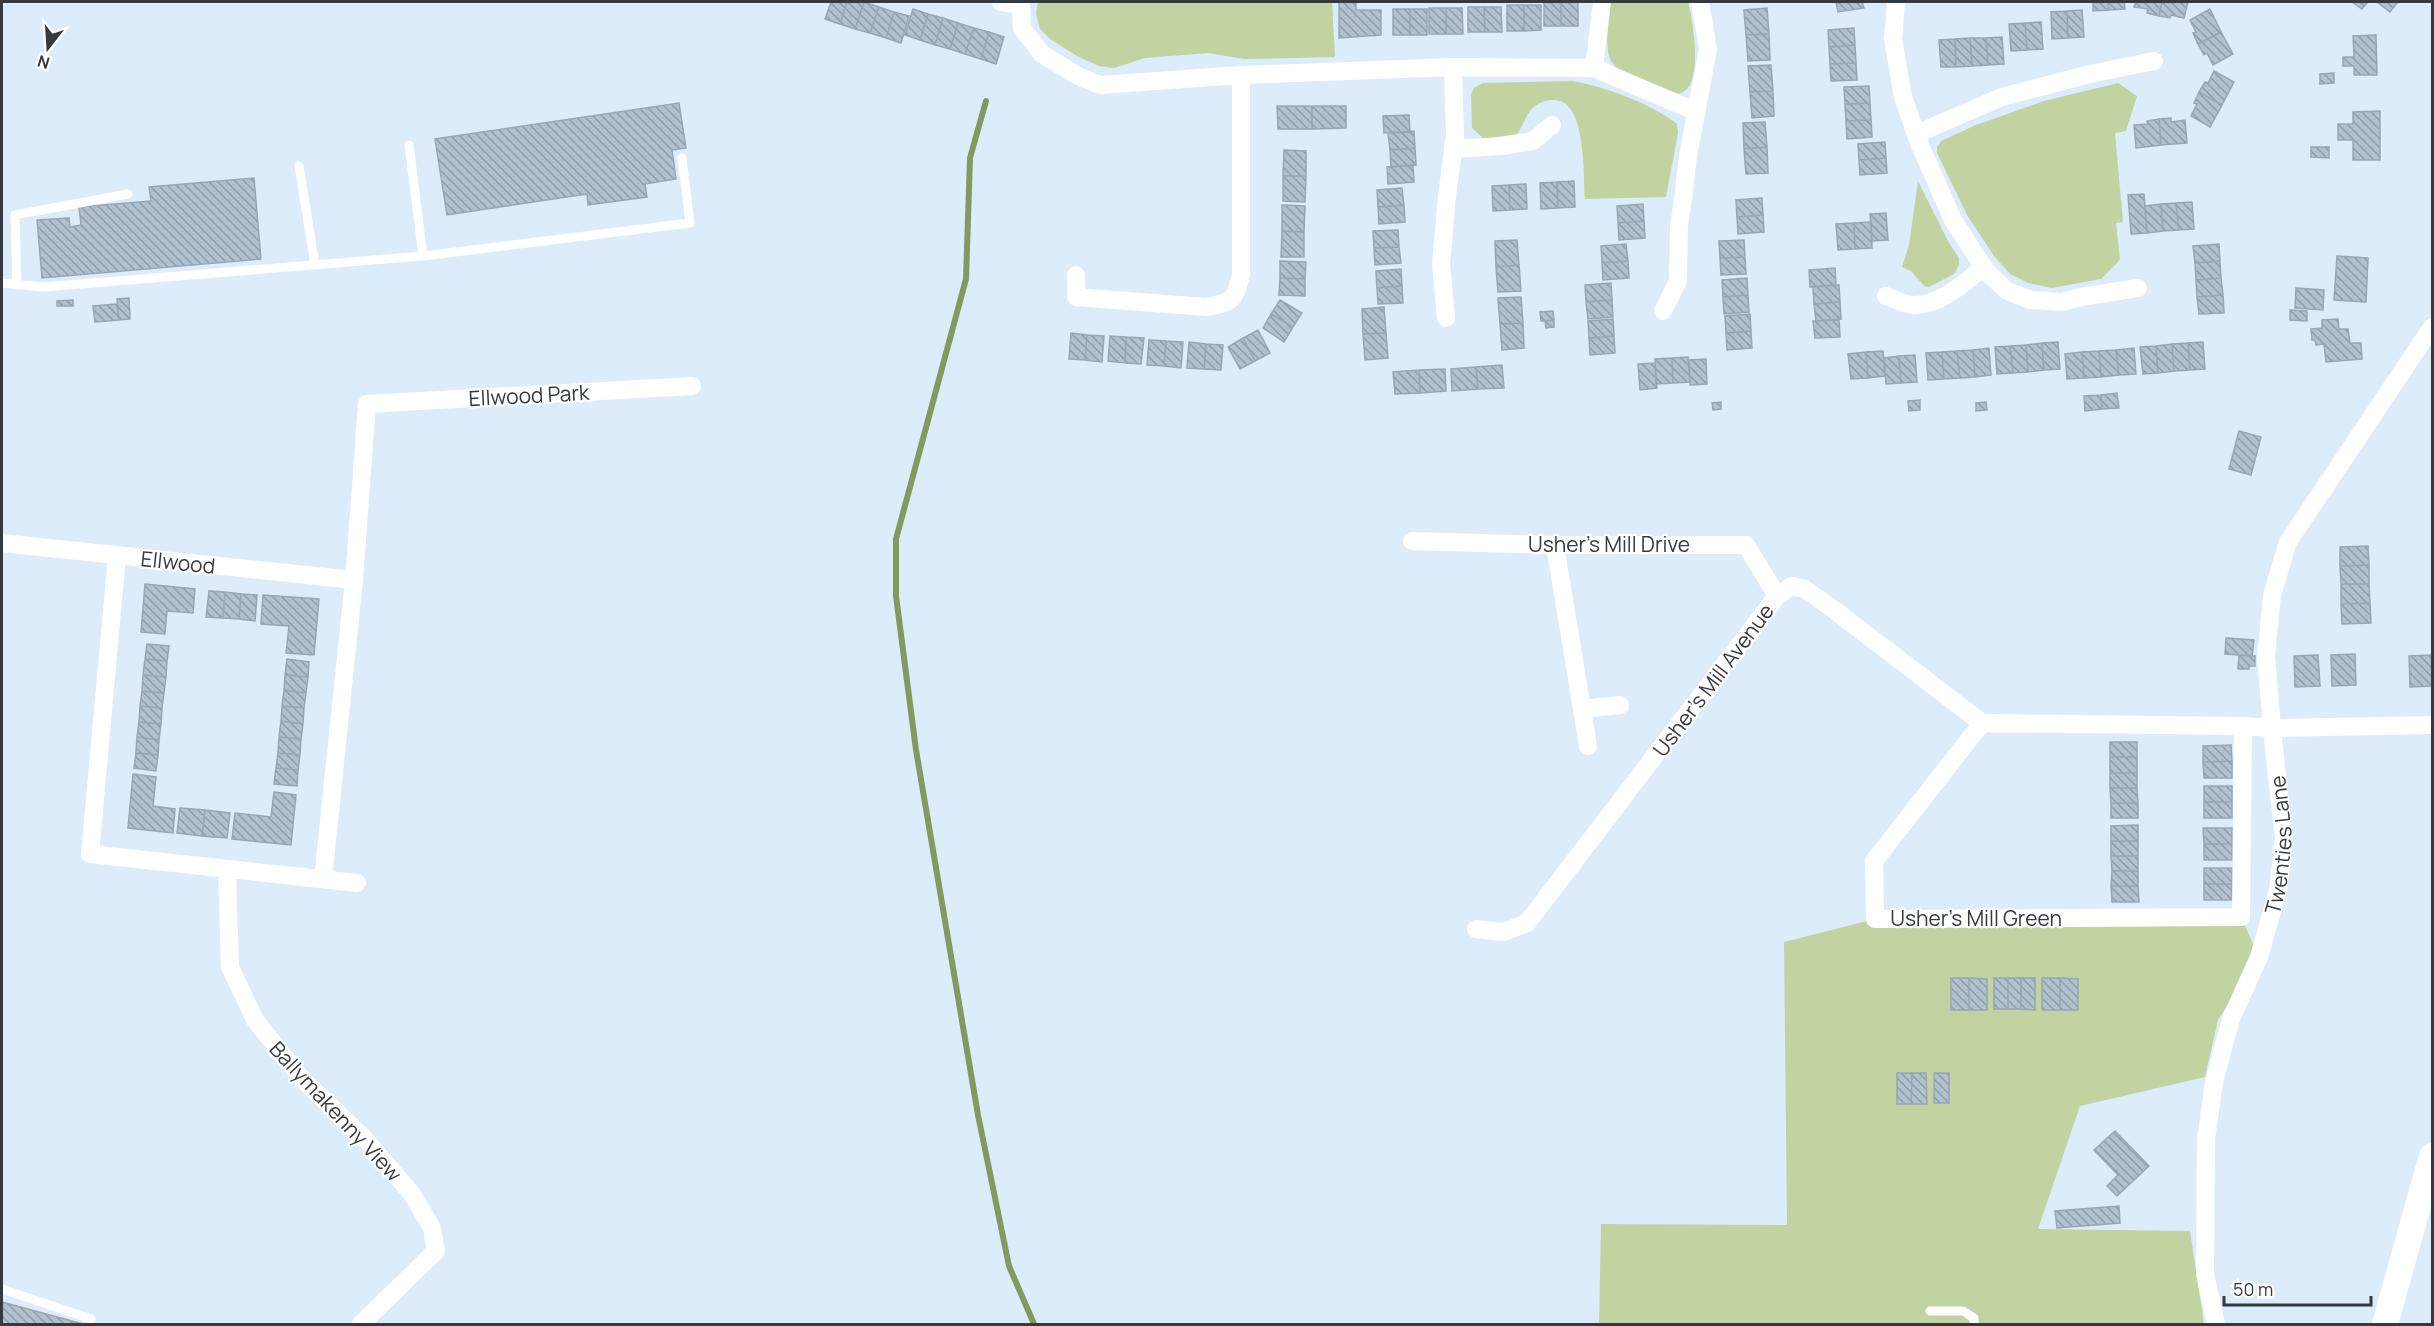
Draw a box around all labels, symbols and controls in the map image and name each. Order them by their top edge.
north arrow [18,18,78,78]
text: N [35,50,52,75]
street label: Ellwood Park [468,378,591,412]
street label: Usher's Mill Drive [1528,530,1690,558]
street label: Ellwood [139,544,217,580]
street label: Usher's Mill Avenue [1646,598,1780,762]
street label: Twenties Lane [2258,774,2298,917]
street label: Usher's Mill Green [1890,904,2062,932]
street label: Ballymakenny View [264,1035,408,1187]
scale bar [2224,1269,2371,1307]
text: 50 m [2233,1277,2273,1301]

